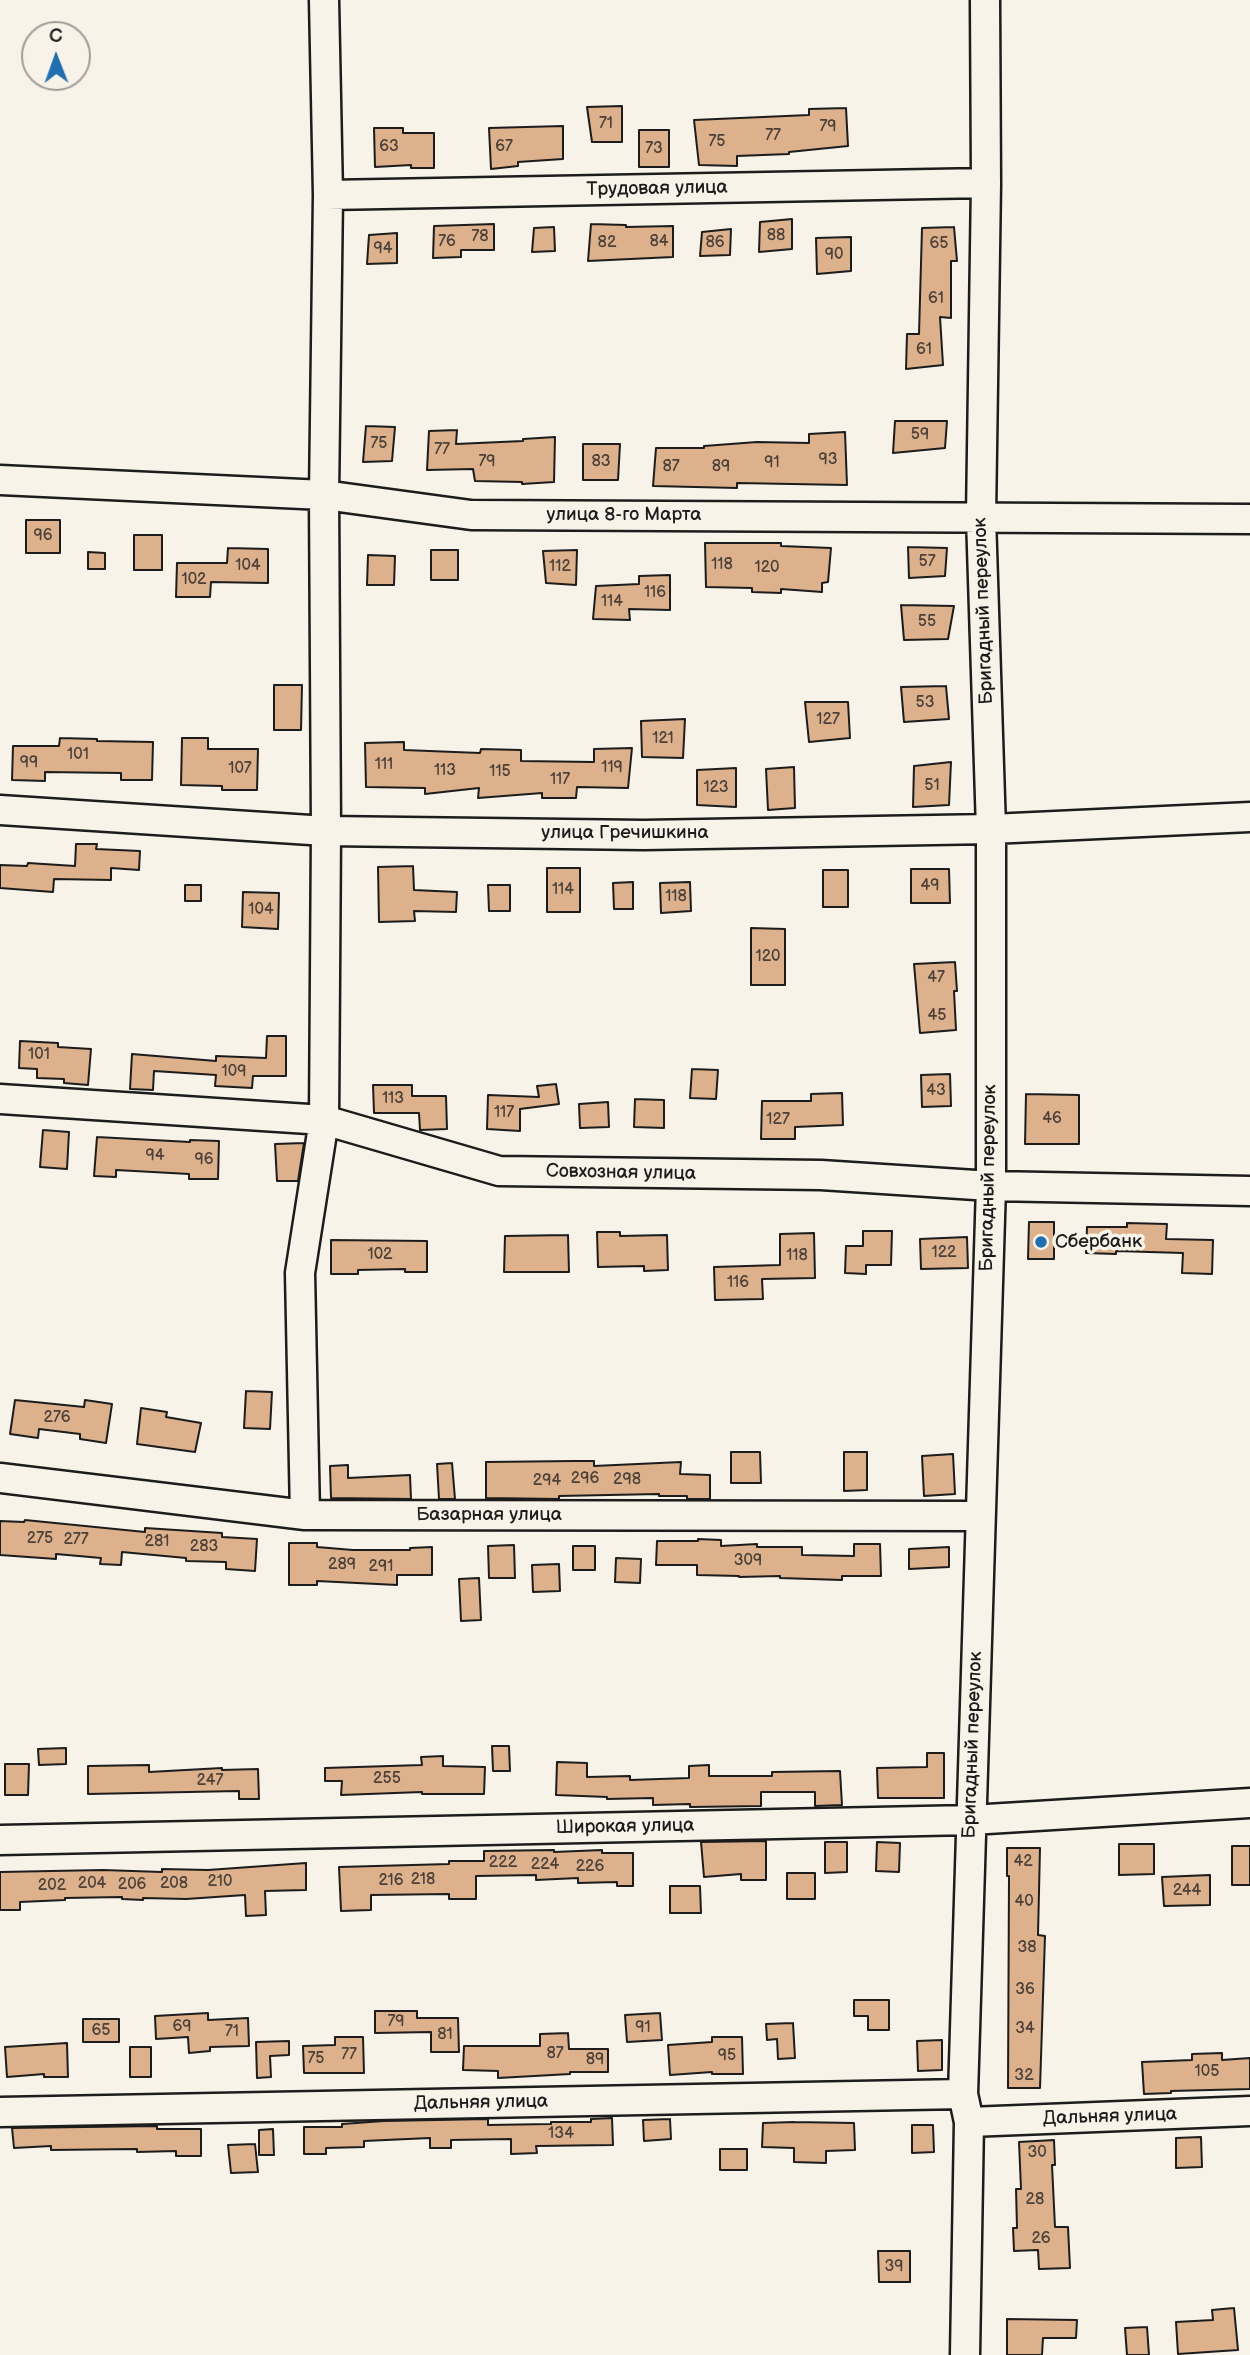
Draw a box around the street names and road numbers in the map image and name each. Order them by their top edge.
street label: Трудовая улица [586,176,728,202]
street label: улица 8-го Марта [547,504,701,526]
street label: Бригадный переулок [969,517,999,705]
street label: улица Гречишкина [541,822,709,844]
street label: Бригадный переулок [976,1084,1002,1272]
street label: Совхозная улица [546,1160,696,1186]
street label: Базарная улица [416,1504,562,1526]
street label: Бригадный переулок [958,1651,988,1839]
street label: Широкая улица [555,1814,695,1840]
street label: Дальняя улица [414,2090,548,2116]
street label: Дальняя улица [1042,2103,1178,2131]

